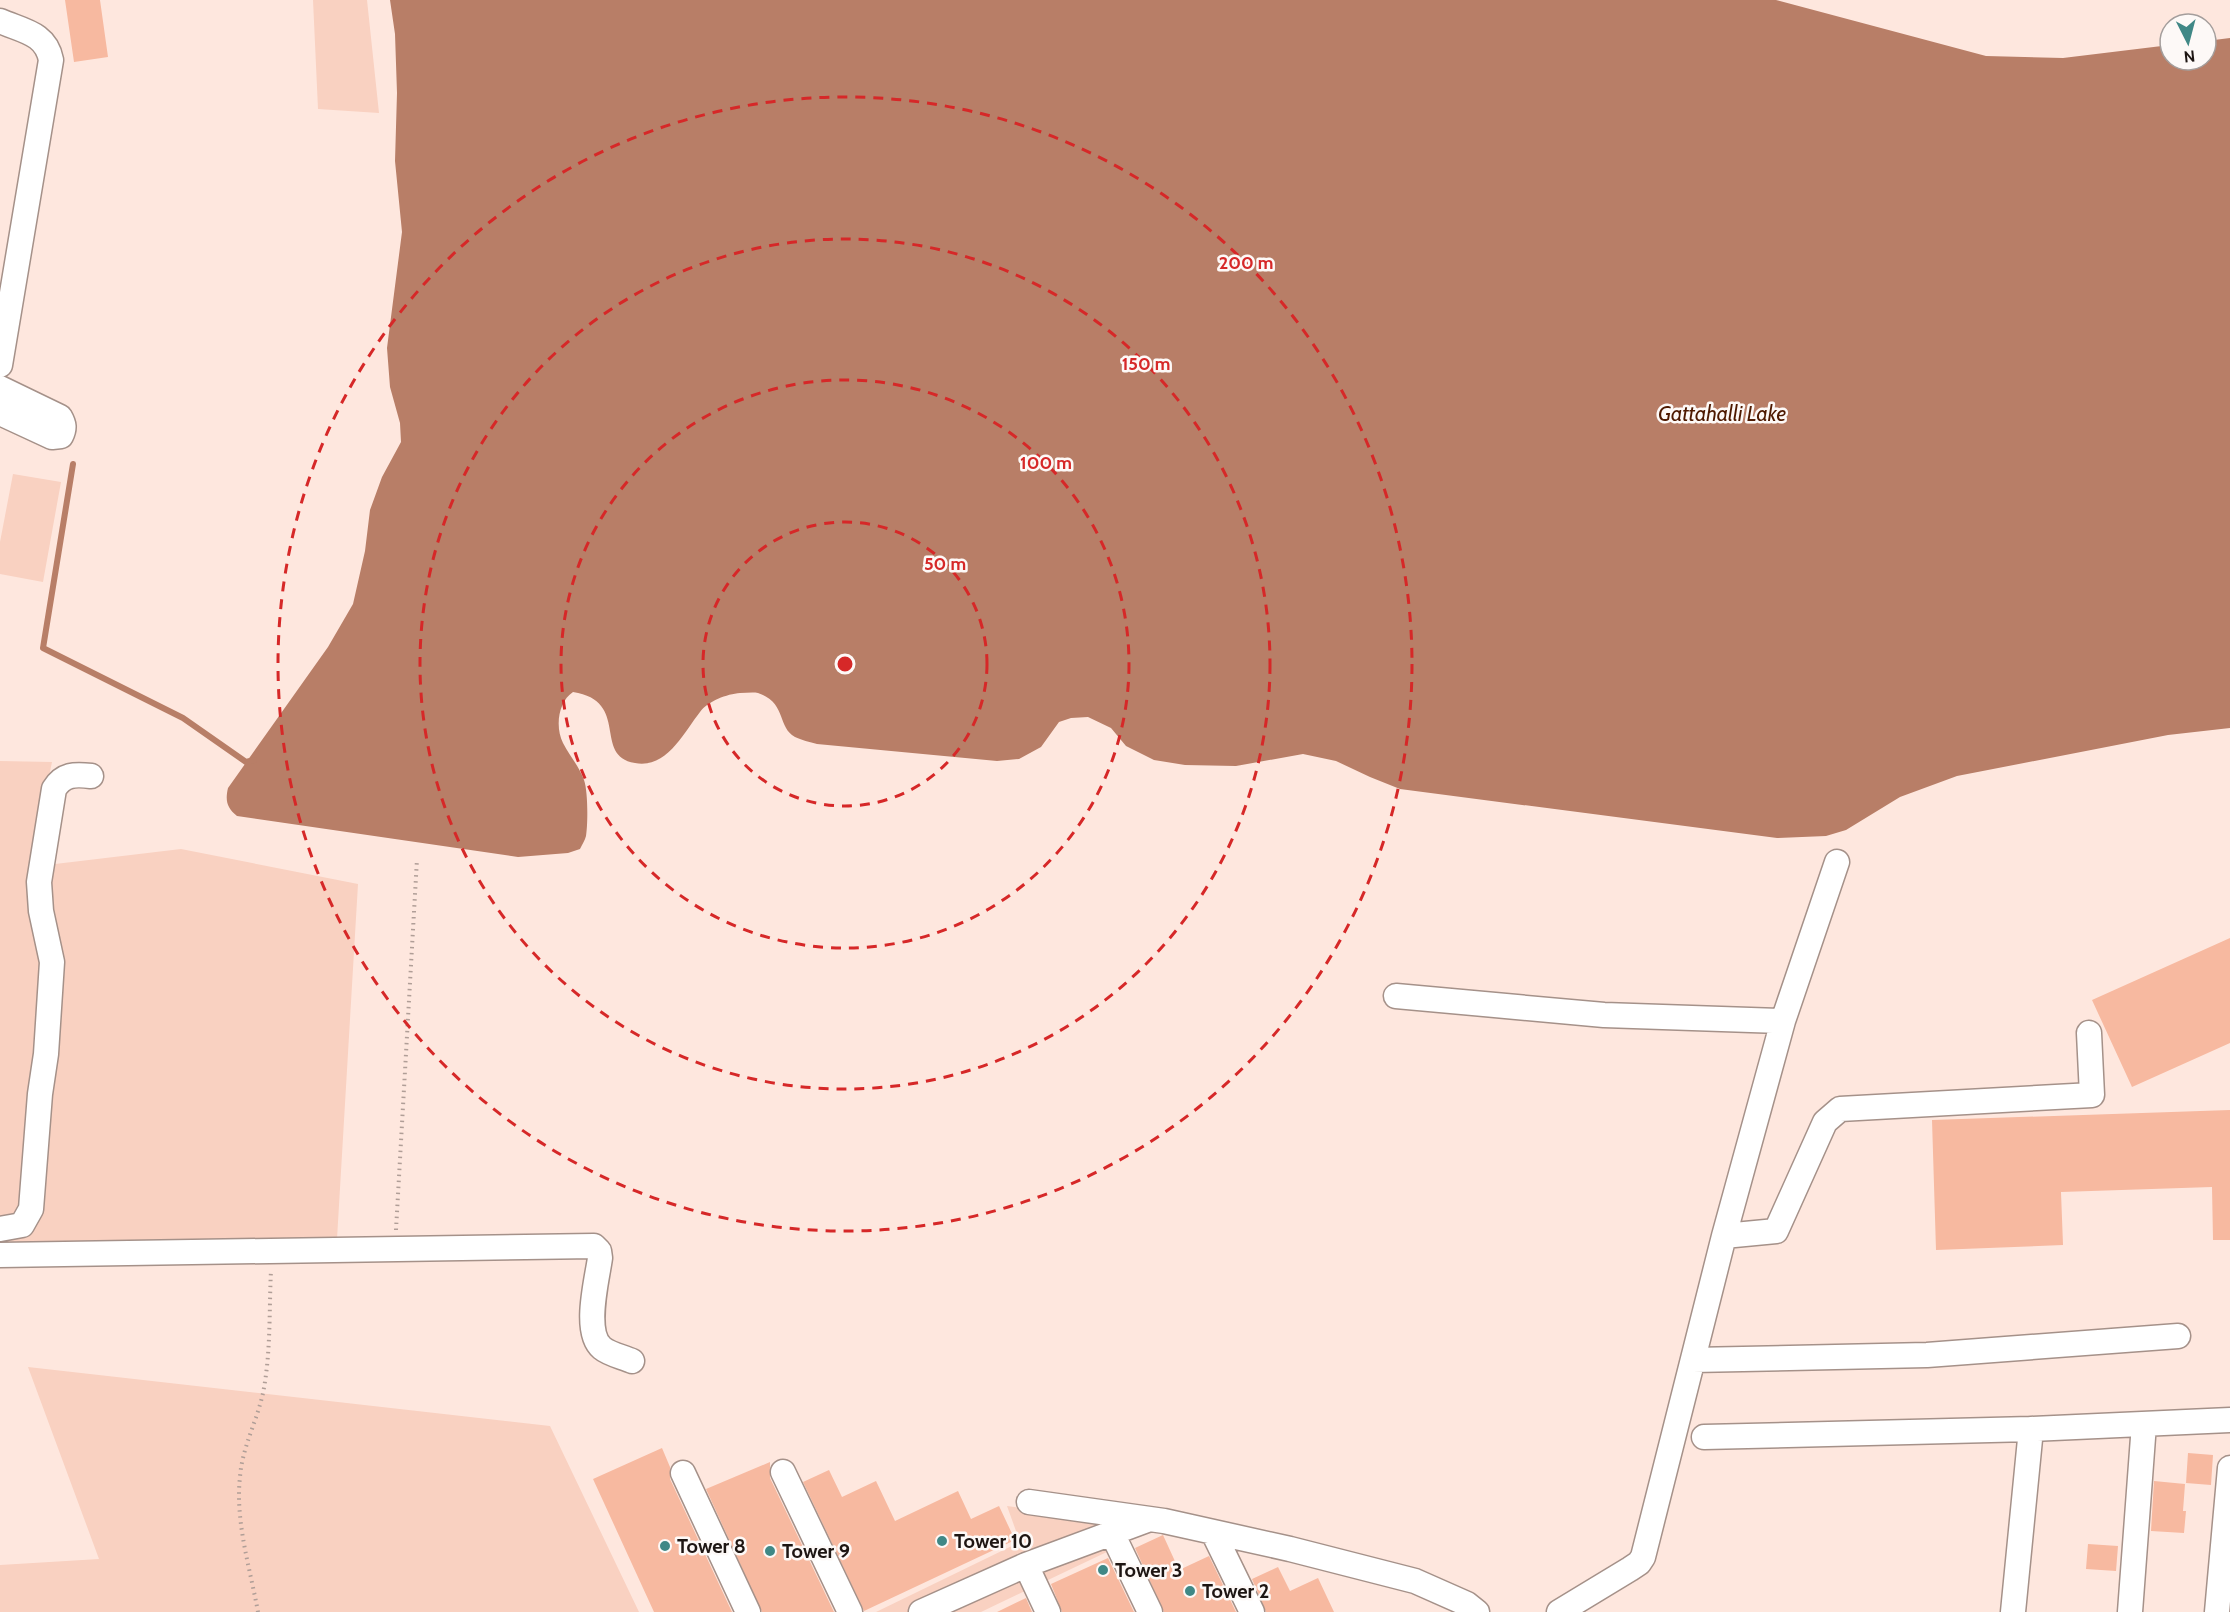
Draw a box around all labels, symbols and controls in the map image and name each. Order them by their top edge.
north arrow [2158,12,2218,72]
text: N [2183,46,2196,66]
text: 200 m [1219,252,1273,274]
text: 150 m [1122,353,1170,375]
water label: Gattahalli Lake [1658,401,1786,426]
text: 100 m [1020,452,1072,474]
text: 50 m [924,553,966,575]
centre of rings [835,654,855,674]
place label: Tower 10 [954,1529,1032,1553]
place label: Tower 8 [677,1534,746,1558]
marker: Tower 10 [935,1534,949,1548]
marker: Tower 8 [658,1539,672,1553]
place label: Tower 9 [782,1539,850,1563]
marker: Tower 9 [763,1544,777,1558]
place label: Tower 3 [1115,1558,1182,1582]
marker: Tower 3 [1096,1563,1110,1577]
place label: Tower 2 [1202,1579,1269,1603]
marker: Tower 2 [1183,1584,1197,1598]

